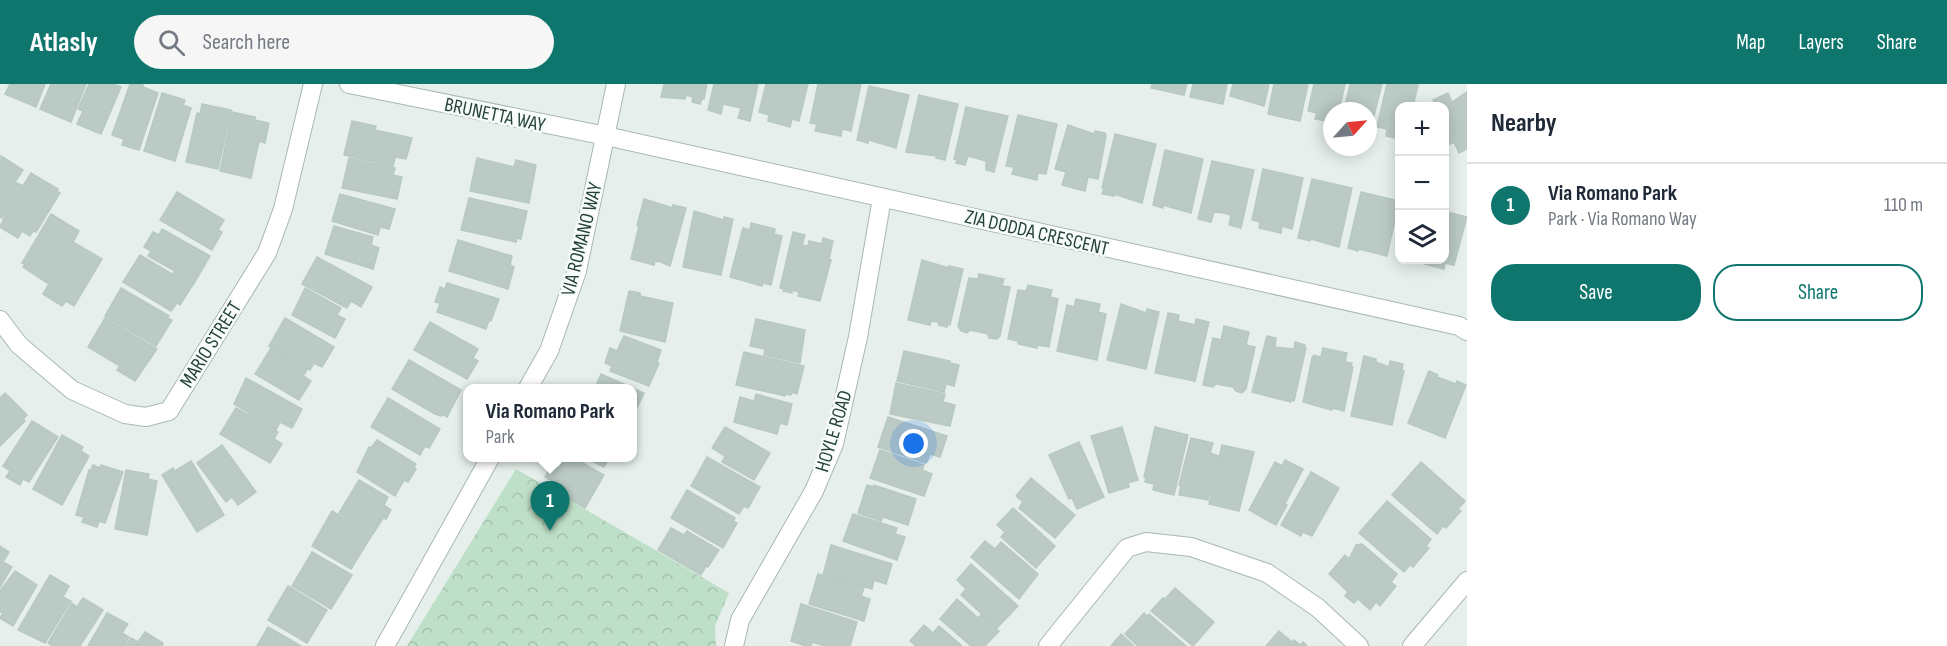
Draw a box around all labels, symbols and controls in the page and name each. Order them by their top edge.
search box [134,15,554,69]
text: Atlasly [30,26,98,59]
icon: search [155,26,188,59]
text: Search here [203,29,290,56]
text: Map [1736,30,1765,55]
text: Layers [1798,30,1844,55]
text: Share [1877,30,1917,55]
street label: BRUNETTA WAY [442,93,548,137]
north arrow [1323,102,1377,156]
map controls [1395,102,1449,264]
button: + [1395,102,1449,156]
text: Nearby [1491,108,1557,139]
button: − [1395,156,1449,210]
street label: VIA ROMANO WAY [556,179,608,298]
text: Via Romano Park [1548,180,1677,207]
text: 1 [1507,193,1514,217]
text: 110 m [1884,193,1923,217]
street label: ZIA DODDA CRESCENT [963,205,1111,261]
text: Park · Via Romano Way [1548,207,1697,231]
button: layers [1395,210,1449,264]
button: Save [1491,264,1701,321]
button: Share [1713,264,1923,321]
street label: MARIO STREET [175,297,247,392]
popup [463,384,637,462]
street label: HOYLE ROAD [810,388,858,475]
text: Via Romano Park [486,398,615,425]
text: Park [486,425,515,449]
your location [899,429,928,458]
pin: 1 [530,482,570,531]

